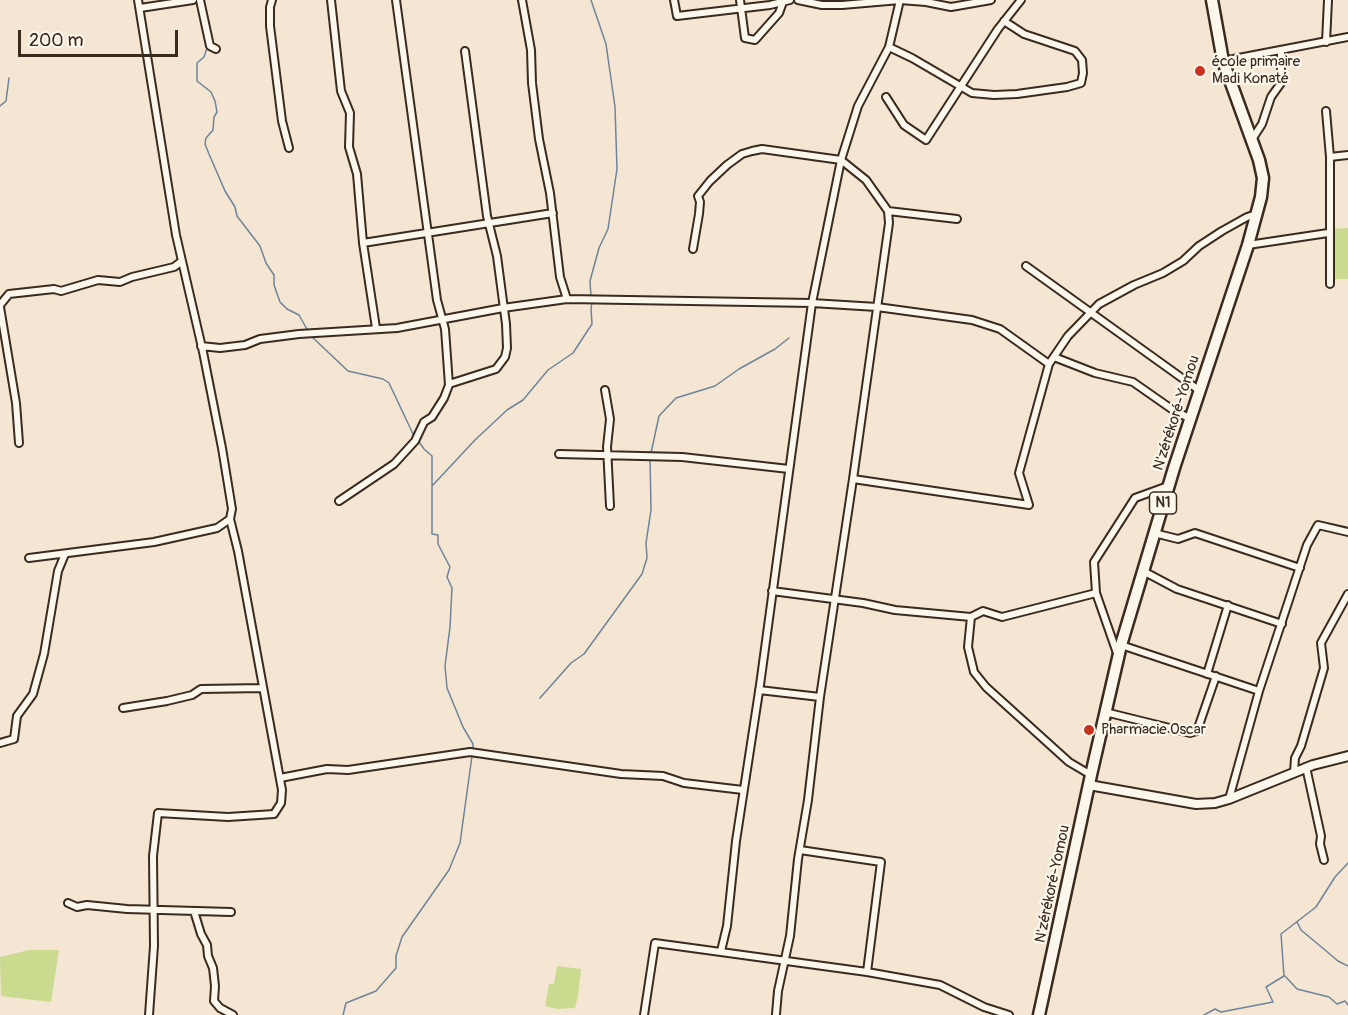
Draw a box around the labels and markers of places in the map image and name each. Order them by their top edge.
place label: école primaire Madi Konaté [1212,53,1300,88]
marker: école primaire Madi Konaté [1193,64,1207,78]
place label: Pharmacie Oscar [1101,721,1206,739]
marker: Pharmacie Oscar [1082,723,1096,737]

